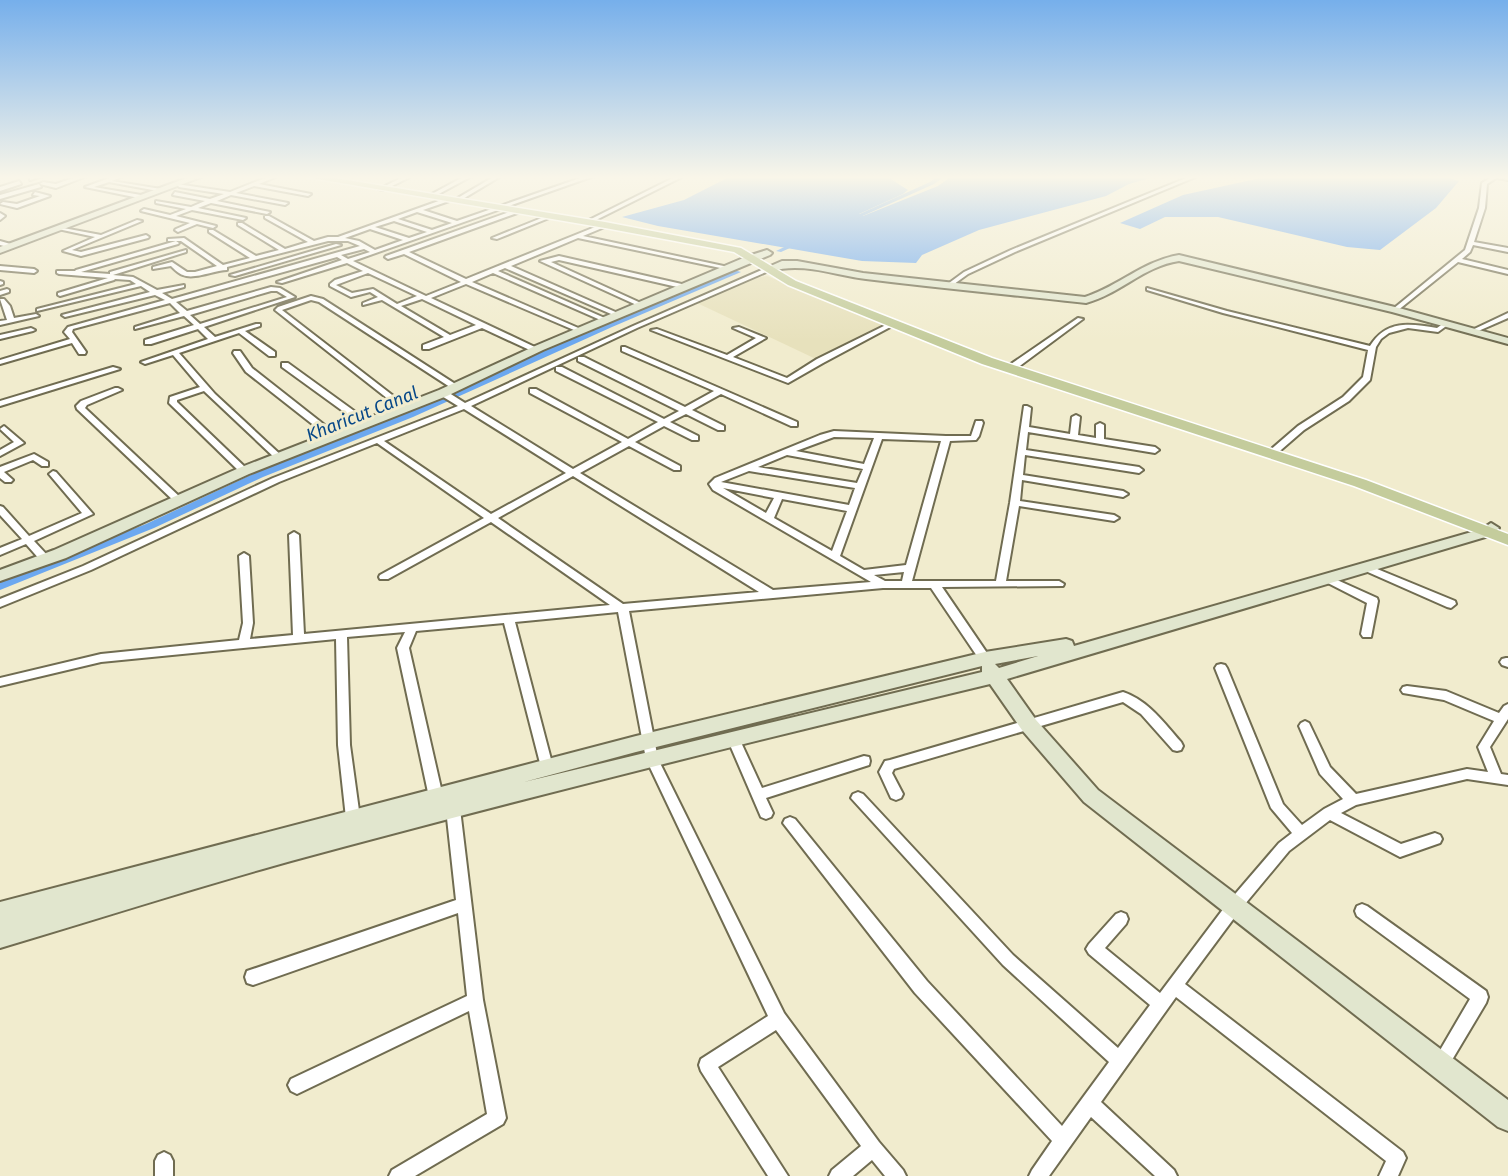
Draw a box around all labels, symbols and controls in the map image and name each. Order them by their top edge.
water label: Kharicut Canal [303,382,421,446]

